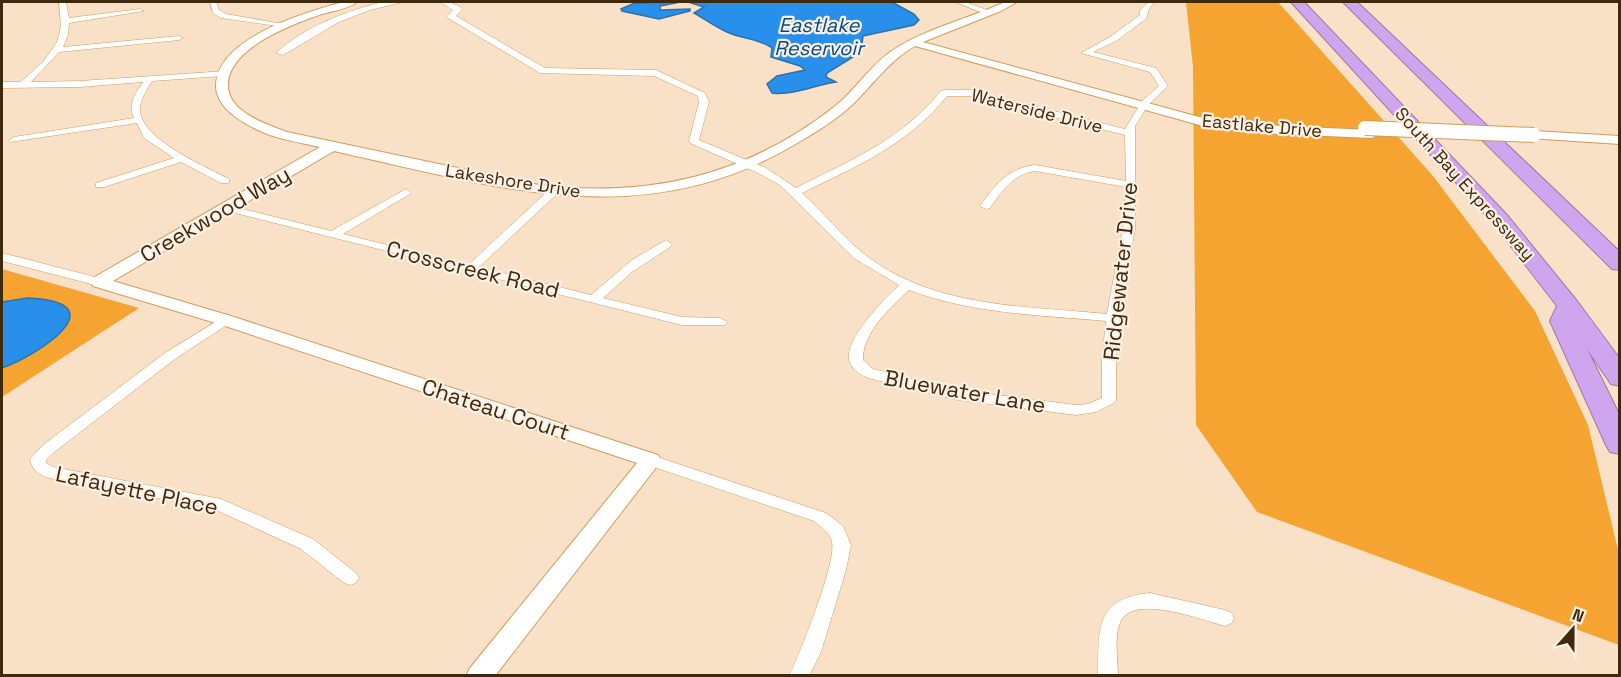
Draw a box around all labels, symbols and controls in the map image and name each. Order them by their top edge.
water label: Eastlake Reservoir [774,12,866,61]
street label: Waterside Drive [969,83,1105,138]
street label: South Bay Expressway [1390,102,1540,265]
street label: Eastlake Drive [1201,109,1323,142]
street label: Lakeshore Drive [444,158,582,203]
street label: Creekwood Way [135,160,295,268]
street label: Ridgewater Drive [1097,180,1143,362]
street label: Crosscreek Road [384,234,562,304]
street label: Bluewater Lane [882,363,1048,419]
street label: Chateau Court [419,372,573,446]
street label: Lafayette Place [53,459,221,521]
north arrow [1543,599,1603,659]
text: N [1569,604,1587,627]

